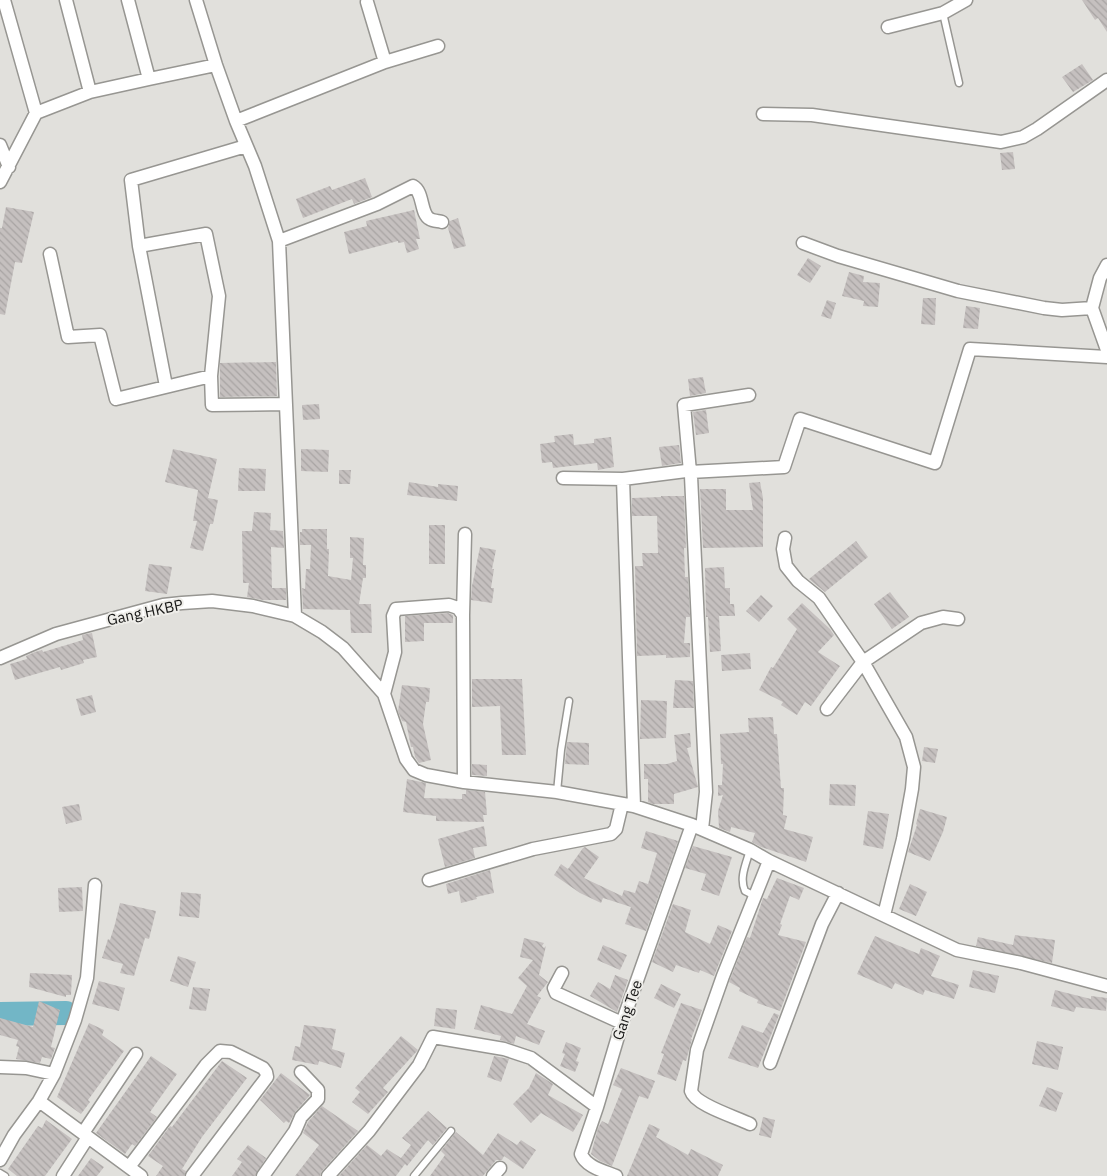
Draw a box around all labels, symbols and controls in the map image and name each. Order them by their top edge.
street label: Gang HKBP [105,595,185,629]
street label: Gang Tee [608,977,646,1043]

